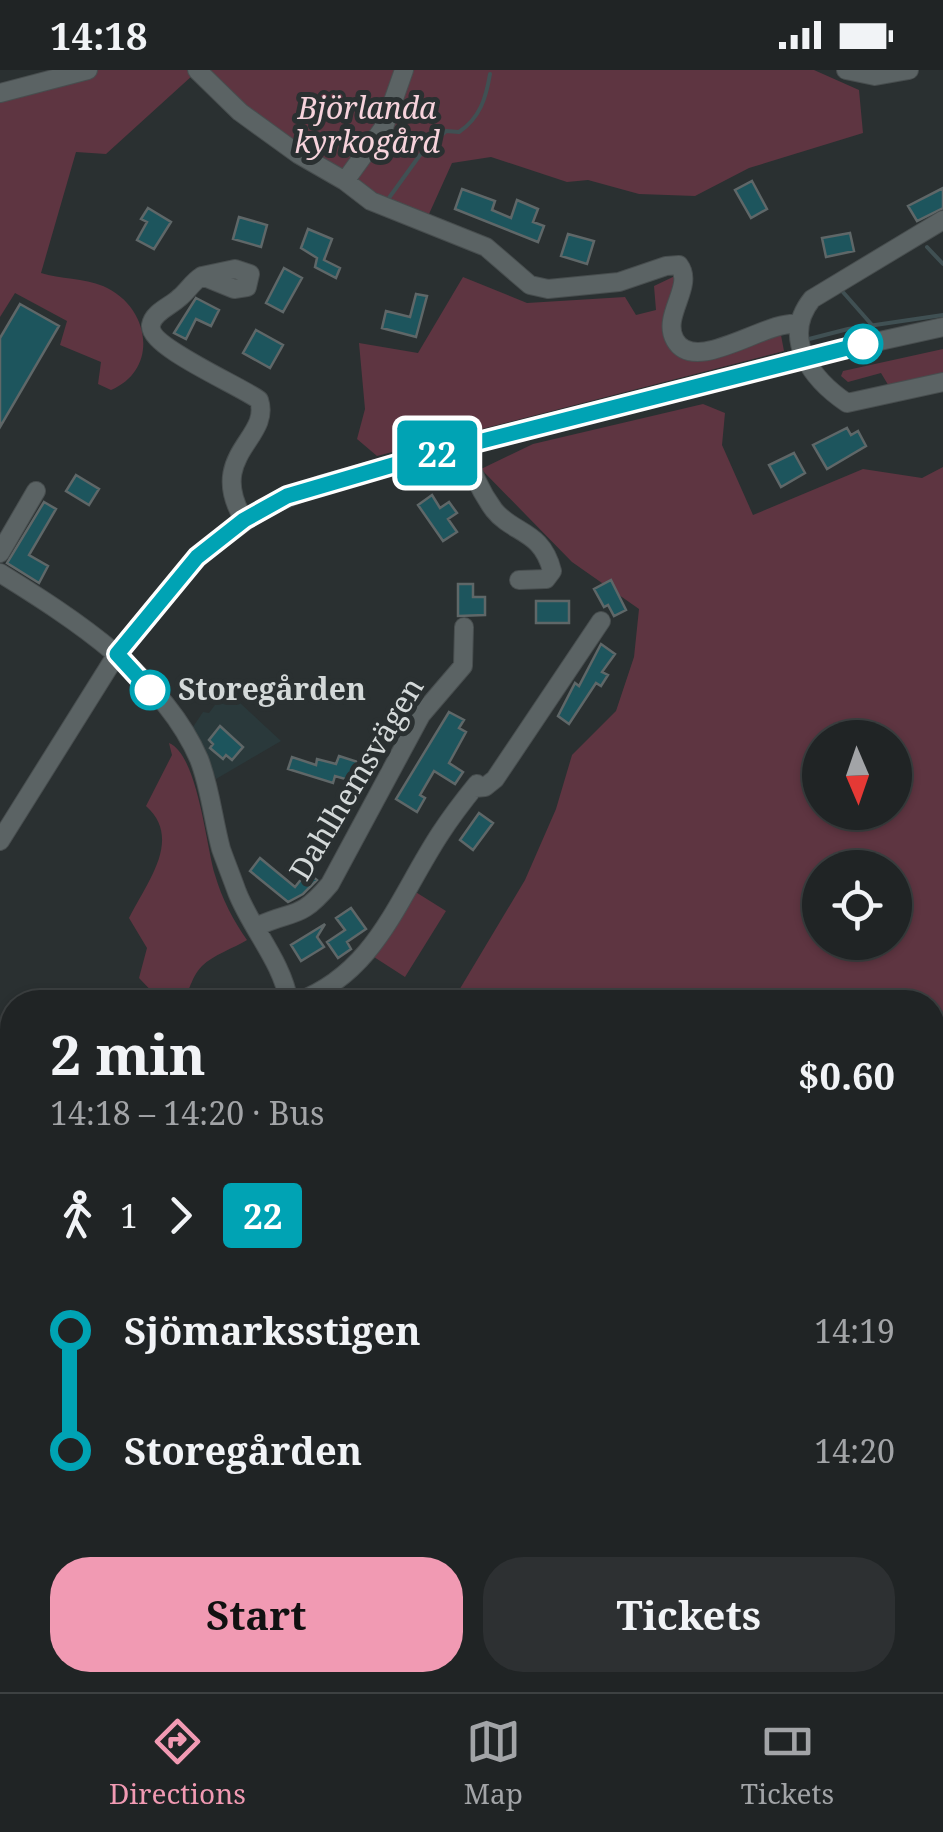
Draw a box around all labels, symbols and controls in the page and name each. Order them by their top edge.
text: 14:18 [50,9,147,61]
park label: Björlanda kyrkogård [294,87,440,162]
unlabelled marker [844,325,882,363]
line badge: 22 [392,420,482,486]
text: 22 [417,430,457,477]
place label: Storegården [178,668,366,709]
street label: Dahlhemsvägen [279,669,432,887]
marker: Storegården [131,671,169,709]
north arrow [802,720,912,830]
map controls [802,720,912,960]
button: locate [802,850,912,960]
text: 2 min [50,1016,206,1091]
text: $0.60 [798,1049,895,1101]
text: 14:18 – 14:20 · Bus [50,1091,324,1134]
icon: walk [50,1188,105,1243]
icon: forward [153,1188,208,1243]
text: 22 [243,1192,282,1239]
text: 1 [120,1194,138,1237]
text: Sjömarksstigen [124,1304,420,1356]
text: 14:19 [814,1309,895,1352]
text: Storegården [124,1424,362,1476]
text: 14:20 [814,1429,895,1472]
button: Start [50,1557,463,1672]
button: Tickets [483,1557,895,1672]
tab: Directions [109,1714,246,1812]
tab: Map [464,1714,523,1812]
tab: Tickets [741,1714,834,1812]

